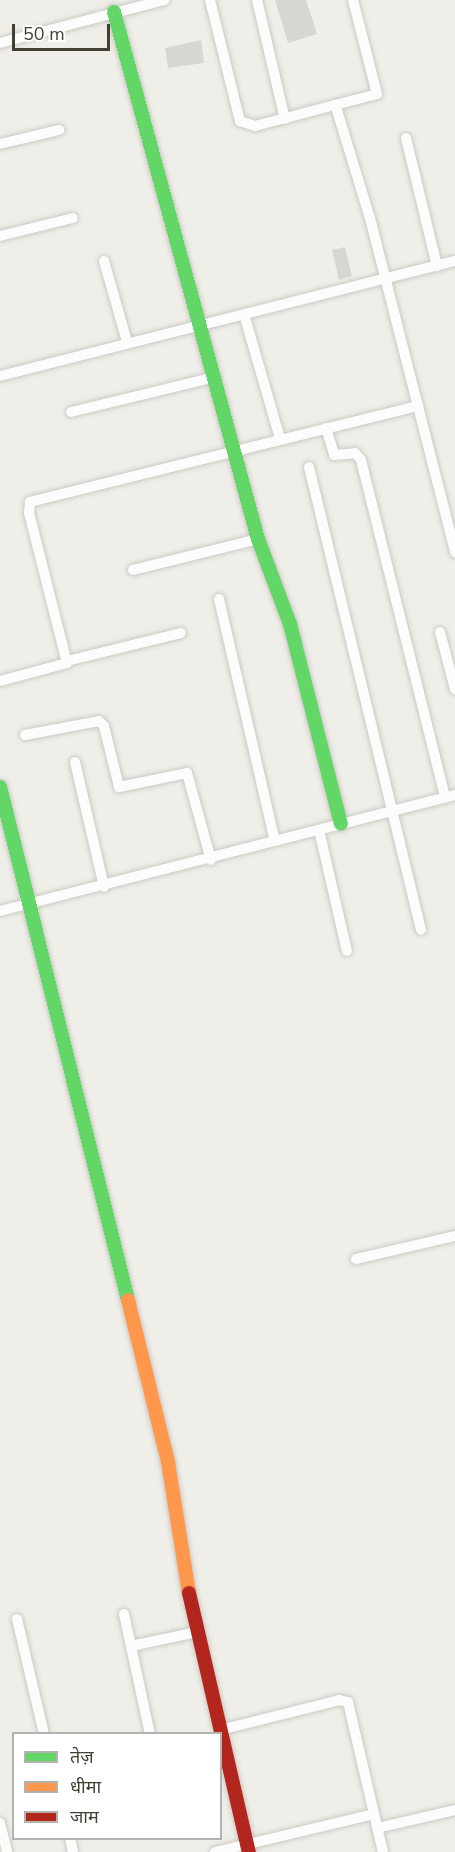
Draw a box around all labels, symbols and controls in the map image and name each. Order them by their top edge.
scale bar [15,12,112,50]
text: 50 m [23,22,65,46]
legend [12,1732,222,1840]
text: तेज़ [70,1745,94,1769]
text: धीमा [70,1775,101,1799]
text: जाम [70,1805,99,1829]

